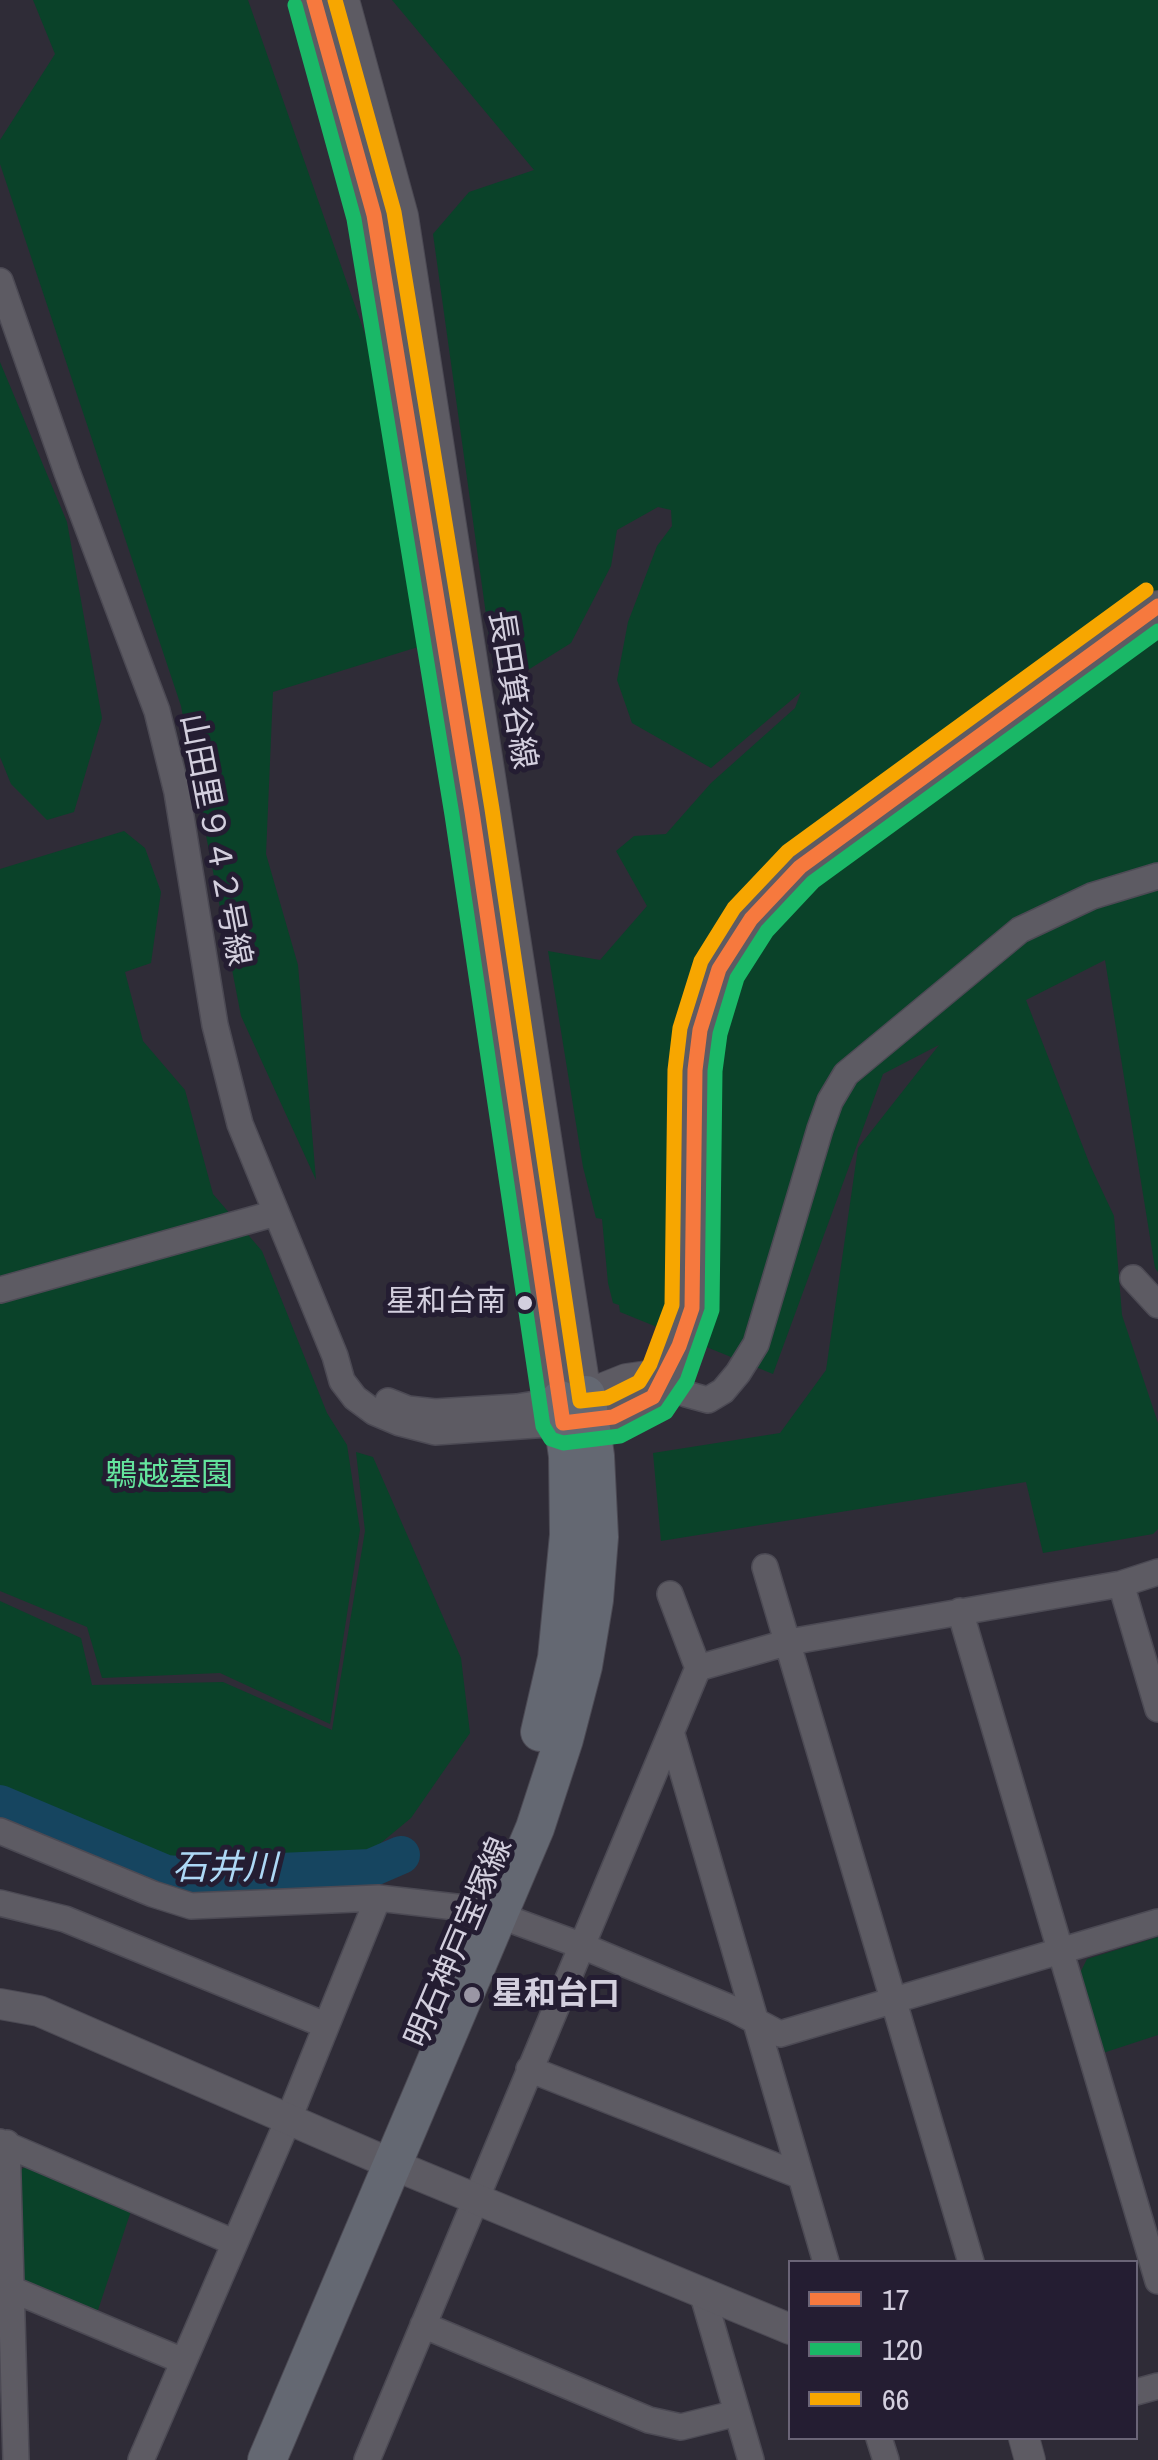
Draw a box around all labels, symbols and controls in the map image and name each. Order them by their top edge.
street label: 長田箕谷線 [480,608,542,772]
street label: 山田里９４２号線 [171,711,257,969]
place label: 星和台南 [386,1285,506,1321]
marker: 星和台南 [515,1293,535,1313]
park label: 鵯越墓園 [105,1457,233,1495]
street label: 明石神戸宝塚線 [399,1832,521,2054]
water label: 石井川 [173,1849,277,1891]
place label: 星和台口 [492,1976,620,2014]
marker: 星和台口 [461,1984,483,2006]
legend [788,2260,1138,2440]
text: 17 [882,2279,909,2319]
text: 120 [882,2329,923,2369]
text: 66 [882,2379,909,2419]

